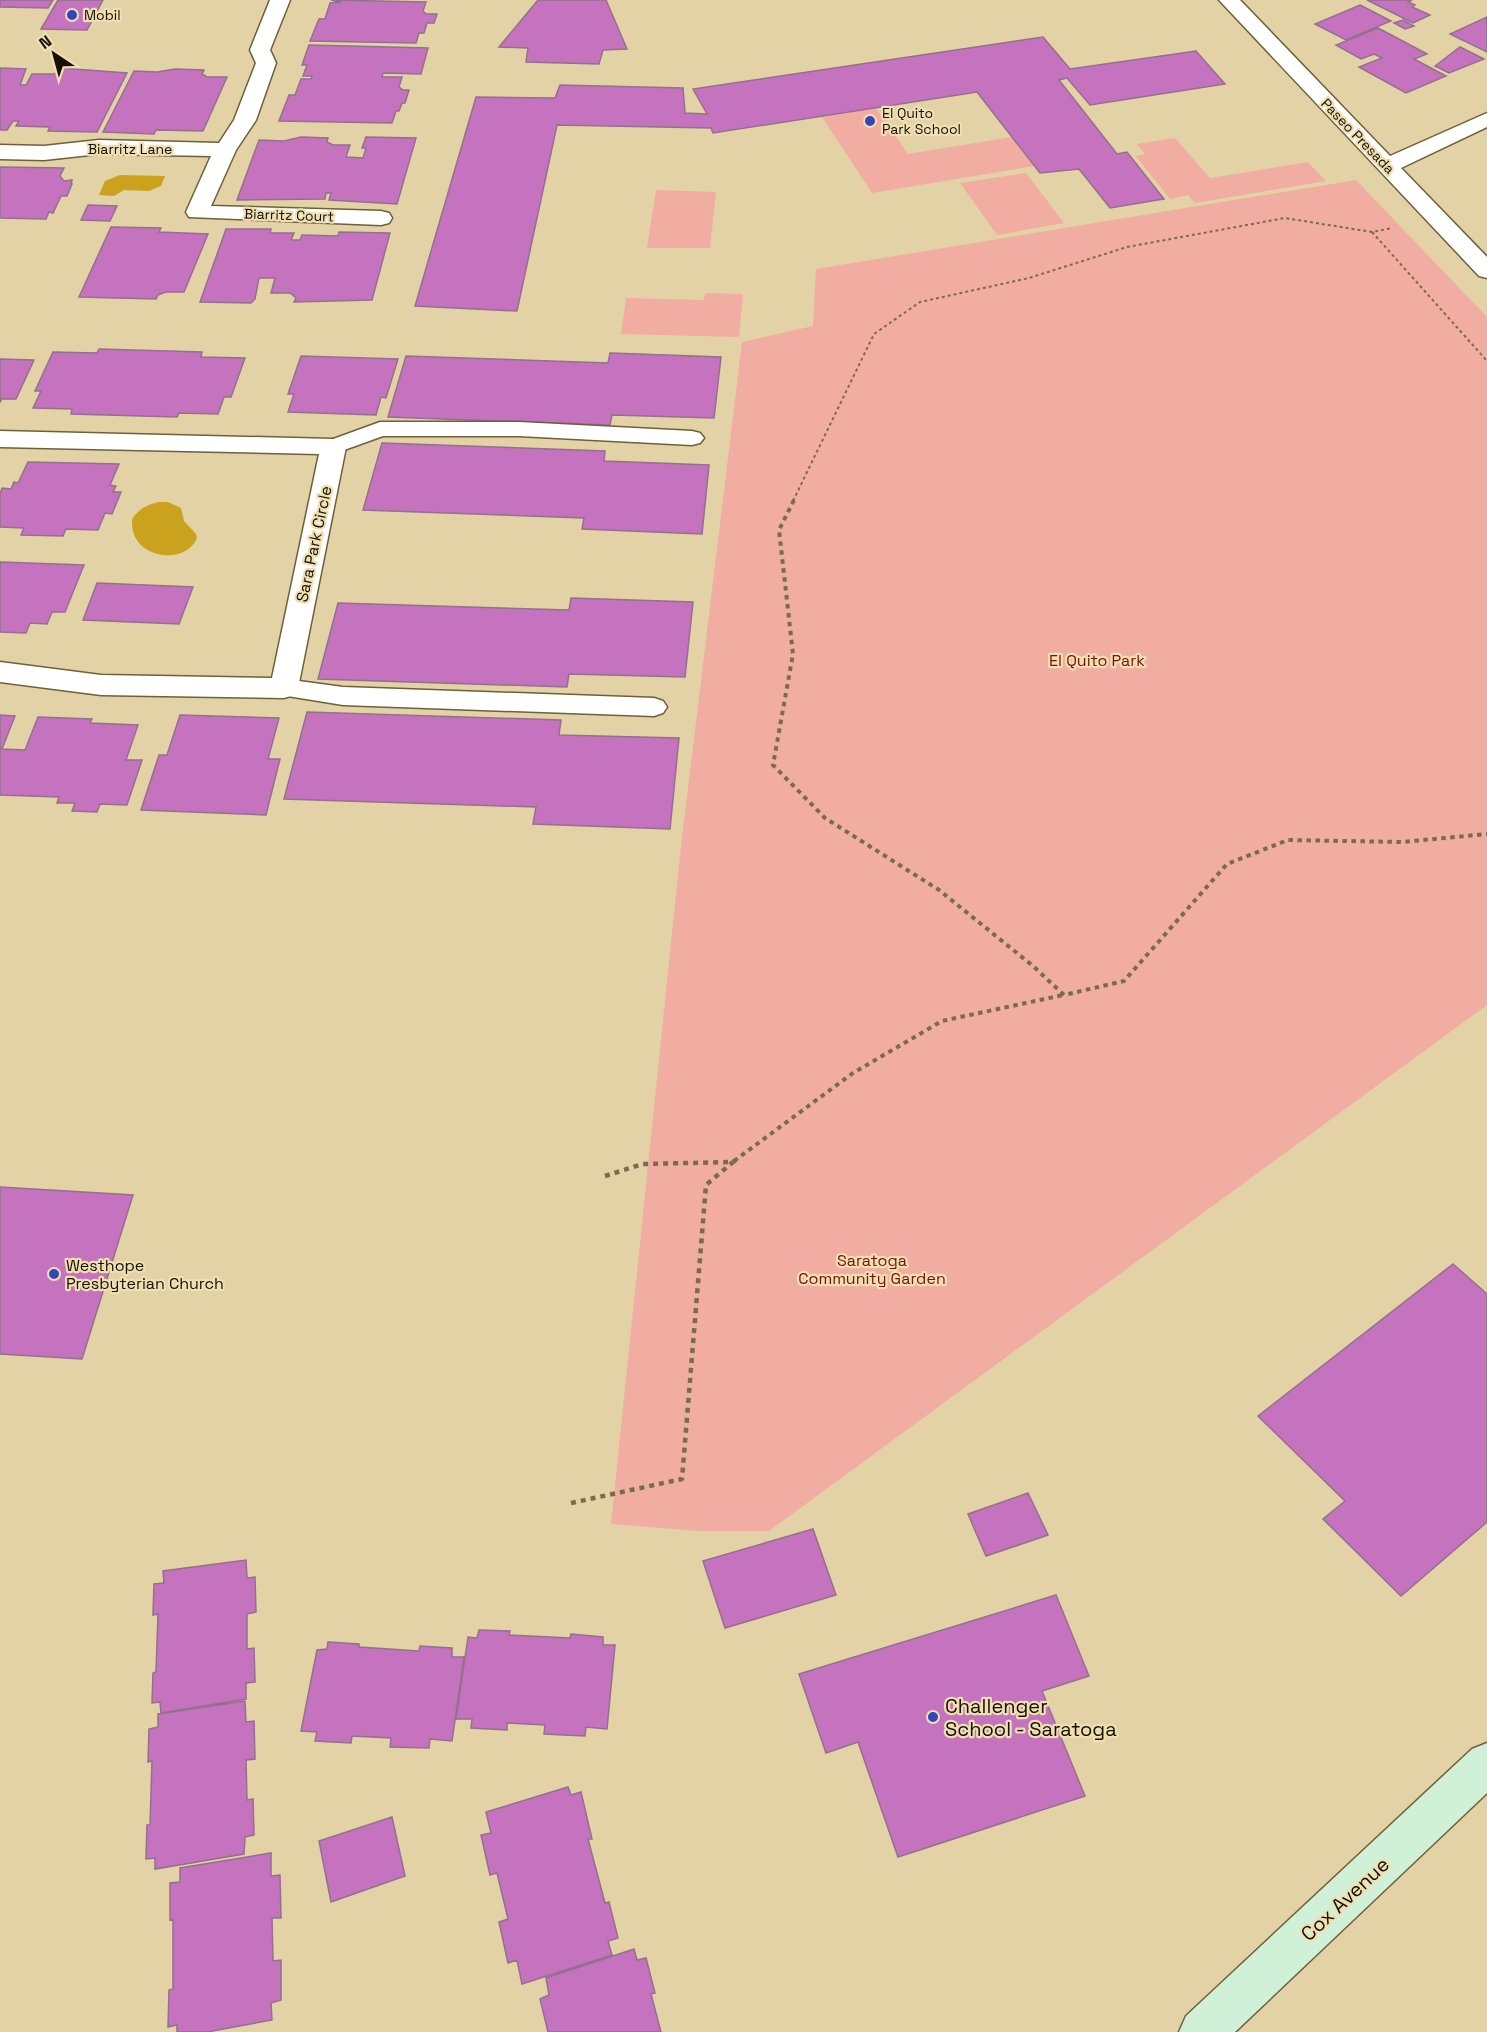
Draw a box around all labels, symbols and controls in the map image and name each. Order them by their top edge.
place label: Mobil [84,6,121,24]
marker: Mobil [65,8,79,22]
north arrow [24,24,84,84]
text: N [35,31,56,54]
street label: Paseo Presada [1317,94,1399,178]
place label: El Quito Park School [882,104,961,138]
marker: El Quito Park School [863,114,877,128]
street label: Biarritz Lane [88,140,172,158]
street label: Biarritz Court [244,204,334,226]
street label: Sara Park Circle [291,484,337,604]
park label: El Quito Park [1049,650,1145,671]
park label: Saratoga Community Garden [798,1250,946,1289]
place label: Westhope Presbyterian Church [66,1255,224,1294]
marker: Westhope Presbyterian Church [47,1267,61,1281]
place label: Challenger School - Saratoga [945,1693,1117,1742]
marker: Challenger School - Saratoga [926,1710,940,1724]
street label: Cox Avenue [1295,1851,1395,1947]

